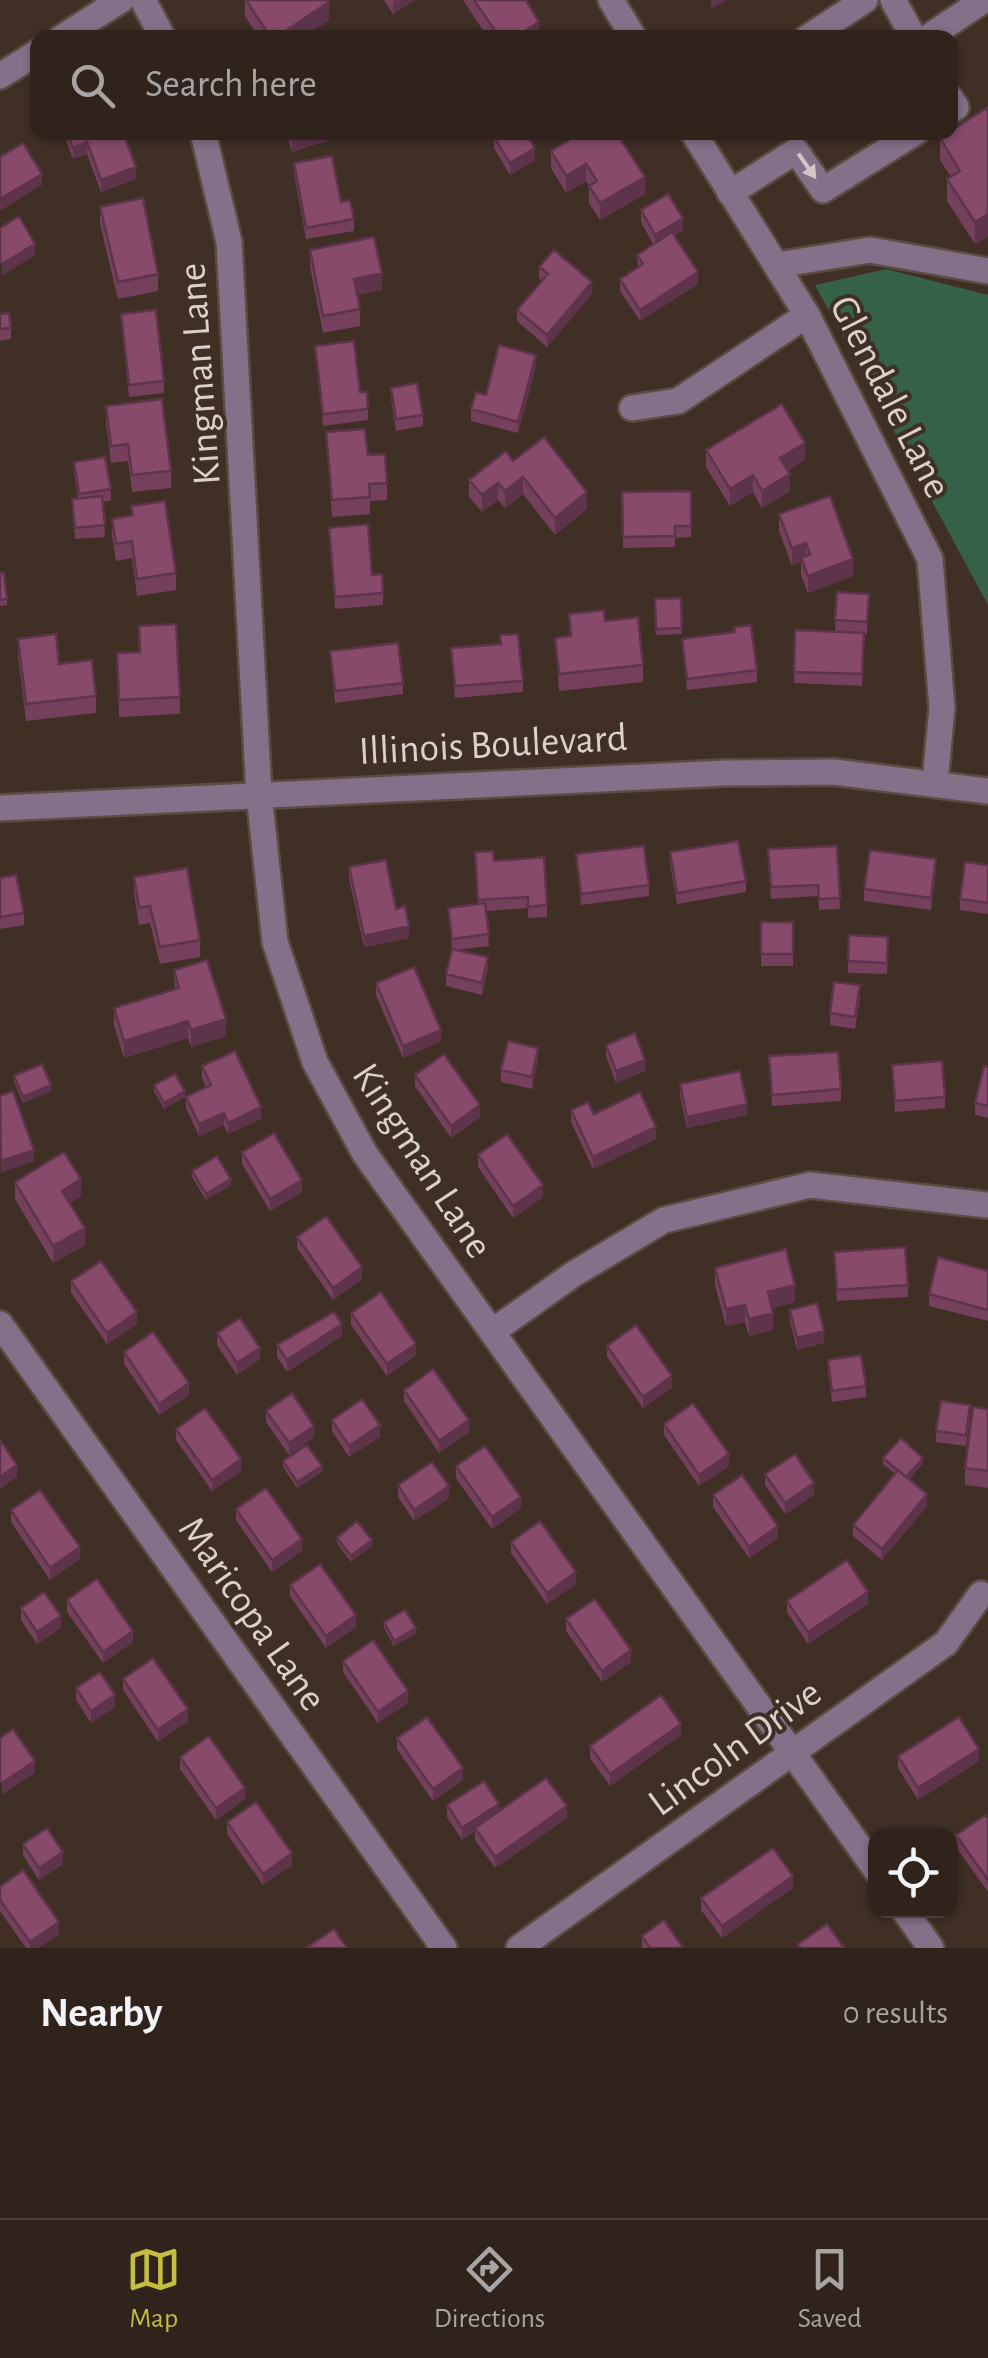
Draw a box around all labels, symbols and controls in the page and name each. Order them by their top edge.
search box [30,30,958,140]
icon: search [65,58,120,113]
text: Search here [145,66,317,104]
one-way arrow [797,153,816,180]
street label: Kingman Lane [172,261,228,487]
street label: Glendale Lane [822,290,958,504]
street label: Illinois Boulevard [358,718,628,772]
street label: Kingman Lane [345,1057,499,1265]
street label: Maricopa Lane [171,1510,333,1718]
street label: Lincoln Drive [641,1672,829,1824]
map controls [868,1828,958,1918]
button: locate [868,1828,958,1918]
text: Nearby [40,1992,163,2034]
text: 0 results [843,1997,948,2029]
tab: Map [126,2242,181,2336]
tab: Directions [434,2242,545,2336]
tab: Saved [798,2242,862,2336]

